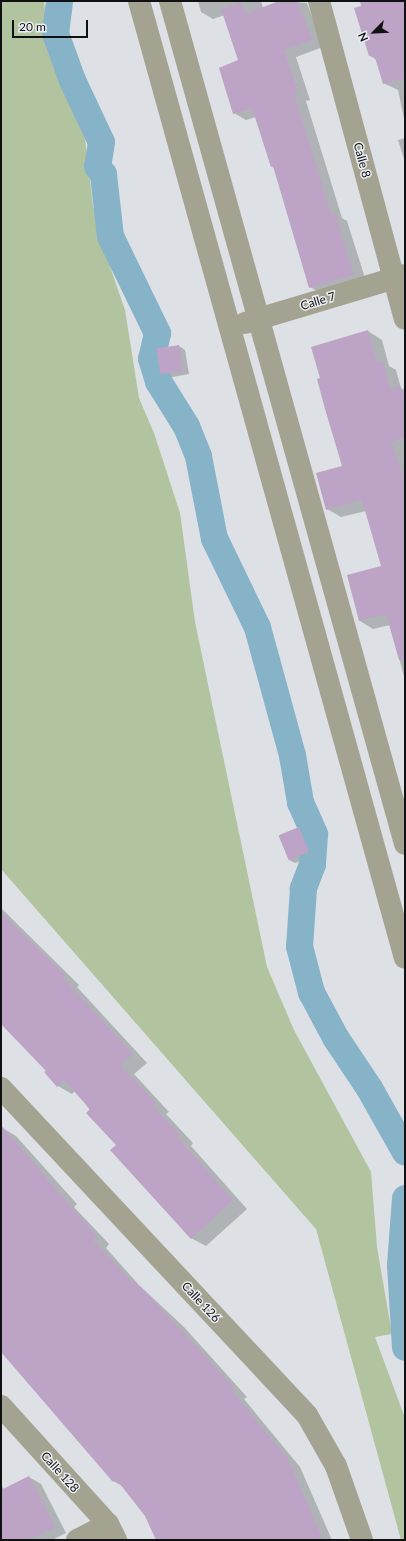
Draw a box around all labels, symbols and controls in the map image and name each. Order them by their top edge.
scale bar [14,12,90,38]
north arrow [354,12,394,52]
text: 20 m [19,19,46,34]
text: N [355,31,370,44]
street label: Calle 8 [350,141,374,179]
street label: Calle 7 [299,289,337,313]
street label: Calle 126 [179,1279,223,1325]
street label: Calle 128 [38,1449,82,1495]

